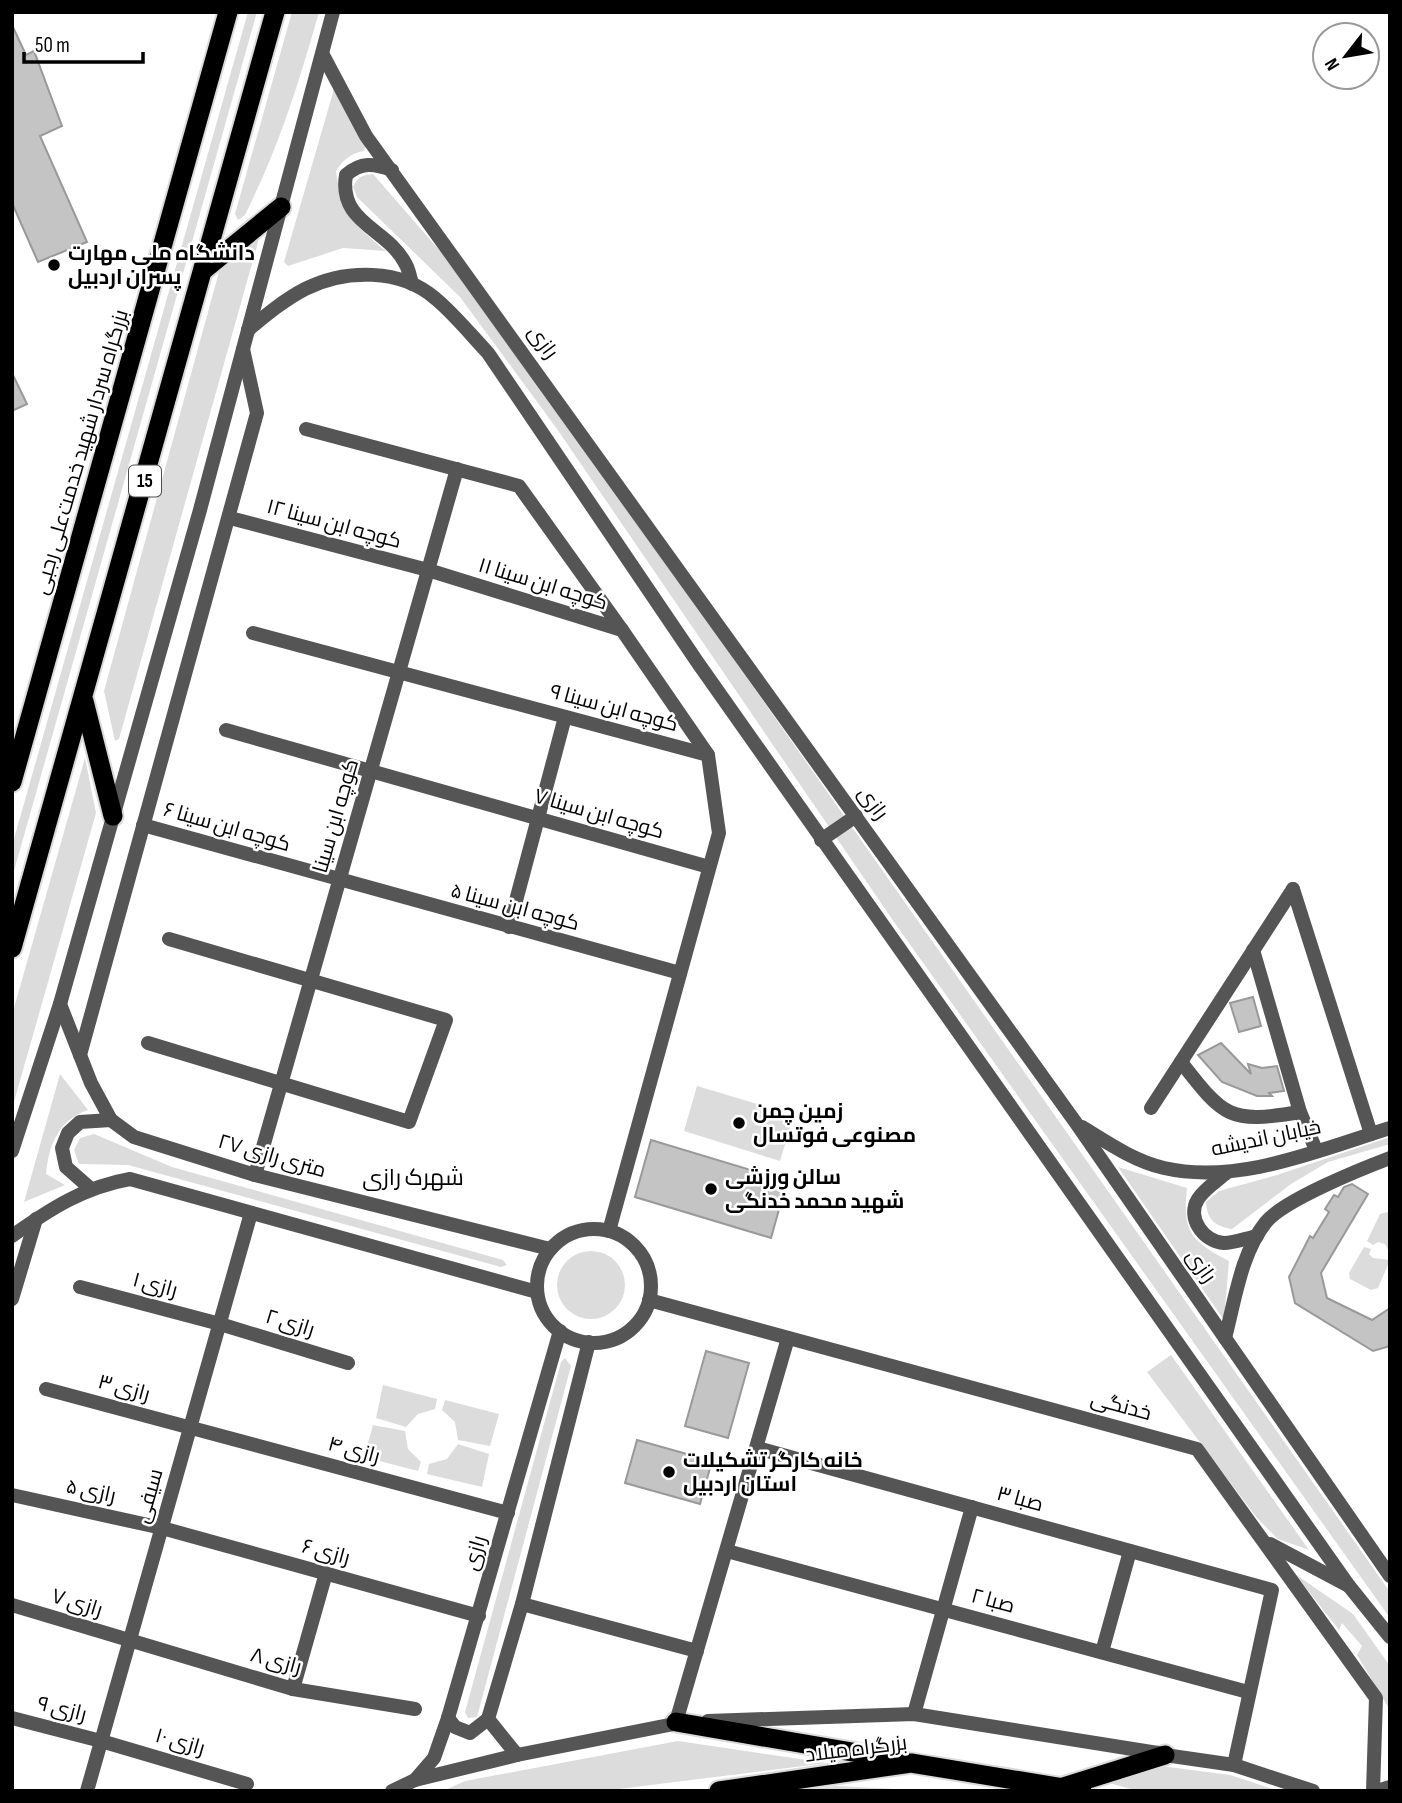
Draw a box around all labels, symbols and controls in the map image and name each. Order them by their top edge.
scale bar [24,21,144,65]
north arrow [1311,21,1381,91]
text: 50 m [35,33,70,58]
text: N [1320,54,1345,74]
place label: دانشگاه ملی مهارت پسران اردبیل [68,241,255,292]
marker: دانشگاه ملی مهارت پسران اردبیل [46,257,62,273]
street label: بزرگراه سردار شهید خدمت‌علی رجبی [28,307,134,597]
street label: رازی [522,320,564,364]
road number: 15 [129,466,161,496]
street label: کوچه ابن سینا ۱۲ [264,494,404,555]
street label: کوچه ابن سینا ۱۱ [475,552,611,616]
street label: کوچه ابن سینا ۹ [547,679,681,738]
street label: کوچه ابن سینا [308,756,365,876]
street label: رازی [852,781,894,825]
street label: کوچه ابن سینا ۷ [531,784,667,845]
street label: کوچه ابن سینا ۶ [160,797,293,858]
street label: کوچه ابن سینا ۵ [448,878,582,937]
place label: زمین چمن مصنوعی فوتسال [753,1099,916,1148]
street label: خیابان اندیشه [1209,1114,1323,1162]
marker: زمین چمن مصنوعی فوتسال [731,1115,747,1131]
street label: ۲۷ متری رازی [215,1129,329,1183]
district label: شهرک رازی [362,1164,464,1192]
place label: سالن ورزشی شهید محمد خدنگی [725,1165,904,1214]
marker: سالن ورزشی شهید محمد خدنگی [703,1181,719,1197]
street label: رازی [1181,1244,1221,1288]
street label: رازی ۱ [130,1267,180,1303]
street label: رازی ۲ [262,1304,318,1342]
street label: رازی ۳ [95,1369,153,1407]
street label: خدنگی [1088,1386,1154,1426]
street label: رازی ۴ [325,1431,383,1469]
place label: خانه کارگر تشکیلات استان اردبیل [683,1448,863,1497]
marker: خانه کارگر تشکیلات استان اردبیل [661,1464,677,1480]
street label: سیفی [129,1466,169,1526]
street label: رازی ۵ [64,1474,118,1508]
street label: صبا ۳ [994,1481,1046,1517]
street label: رازی [458,1532,492,1574]
street label: رازی ۶ [299,1534,353,1570]
street label: رازی ۷ [48,1583,106,1623]
street label: صبا ۲ [969,1583,1017,1619]
street label: رازی ۸ [248,1642,304,1680]
street label: رازی ۹ [35,1691,89,1727]
street label: رازی ۱۰ [152,1723,208,1761]
street label: بزرگراه میلاد [803,1730,909,1768]

